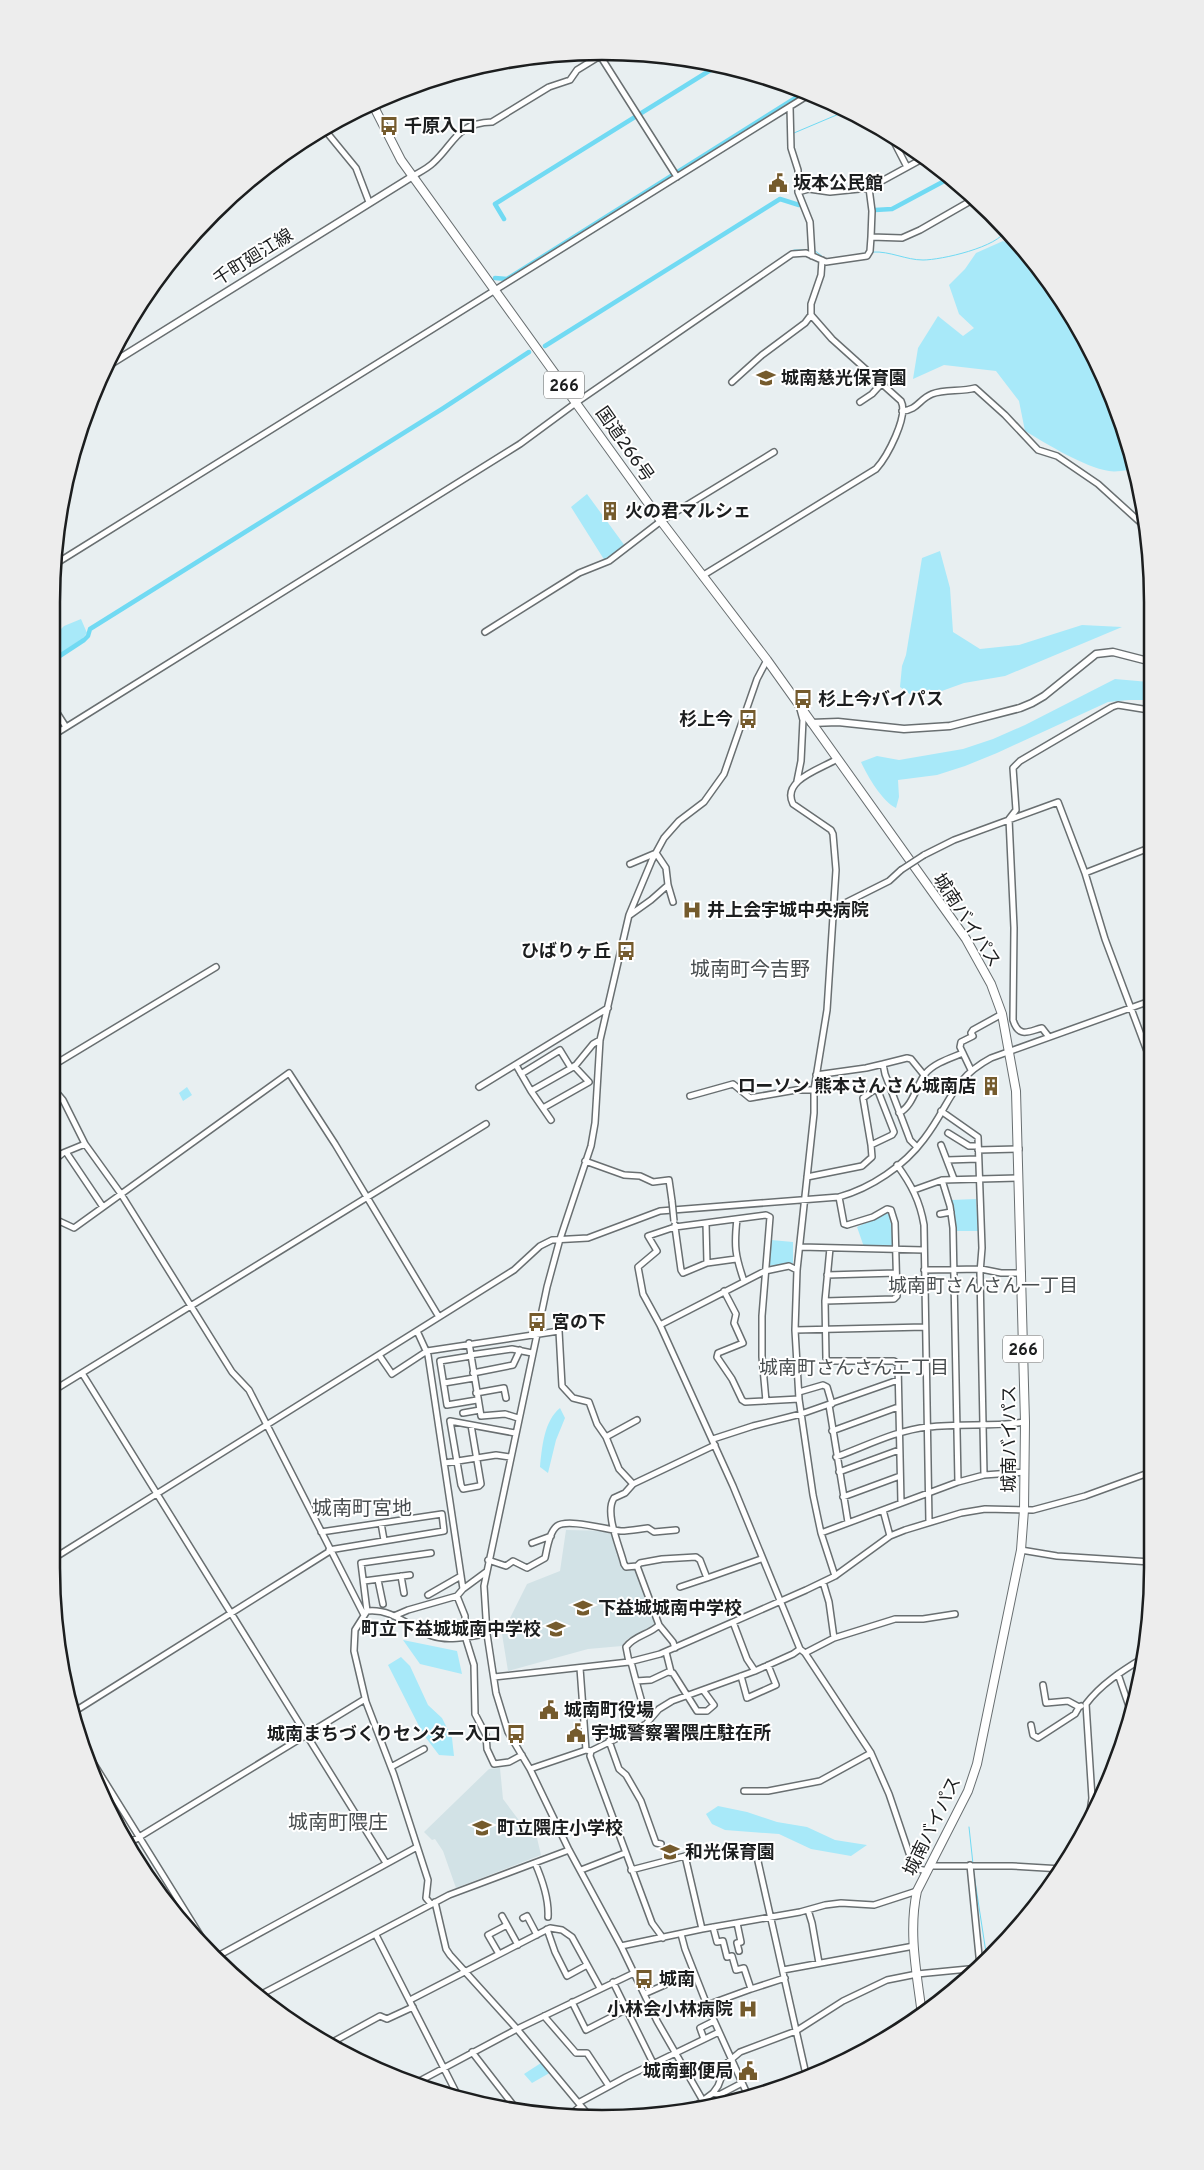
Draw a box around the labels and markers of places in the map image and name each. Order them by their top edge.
bus stop icon: 千原入口 [378,115,400,137]
place label: 千原入口 [404,116,476,139]
public building icon: 坂本公民館 [767,172,789,194]
place label: 坂本公民館 [793,173,883,196]
school or university icon: 城南慈光保育園 [755,367,777,389]
place label: 城南慈光保育園 [781,368,907,391]
building icon: 火の君マルシェ [599,500,621,522]
place label: 火の君マルシェ [625,501,751,524]
bus stop icon: 杉上今·バイパス [792,688,814,710]
place label: 杉上今·バイパス [818,689,944,712]
bus stop icon: 杉上今 [737,708,759,730]
place label: 杉上今 [679,709,733,732]
hospital icon: 井上会宇城中央病院 [681,899,703,921]
place label: 井上会宇城中央病院 [707,900,869,923]
bus stop icon: ひばりヶ丘 [615,940,637,962]
place label: ひばりヶ丘 [521,941,611,964]
building icon: ローソン 熊本さんさん城南店 [980,1075,1002,1097]
place label: ローソン 熊本さんさん城南店 [738,1076,976,1099]
bus stop icon: 宮の下 [526,1311,548,1333]
place label: 宮の下 [552,1312,606,1335]
school or university icon: 下益城城南中学校 [572,1597,594,1619]
place label: 下益城城南中学校 [598,1598,742,1621]
school or university icon: 町立下益城城南中学校 [545,1618,567,1640]
place label: 町立下益城城南中学校 [361,1619,541,1642]
public building icon: 城南町役場 [538,1699,560,1721]
place label: 城南町役場 [564,1700,654,1723]
public building icon: 宇城警察署隈庄駐在所 [565,1722,587,1744]
bus stop icon: 城南まちづくりセンター入口 [505,1723,527,1745]
place label: 宇城警察署隈庄駐在所 [591,1723,771,1746]
place label: 城南まちづくりセンター入口 [267,1724,501,1747]
school or university icon: 町立隈庄小学校 [471,1817,493,1839]
place label: 町立隈庄小学校 [497,1818,623,1841]
school or university icon: 和光保育園 [659,1841,681,1863]
place label: 和光保育園 [685,1842,775,1865]
bus stop icon: 城南 [633,1968,655,1990]
place label: 城南 [659,1969,695,1992]
hospital icon: 小林会小林病院 [737,1998,759,2020]
place label: 小林会小林病院 [607,1999,733,2022]
public building icon: 城南郵便局 [737,2060,759,2082]
place label: 城南郵便局 [643,2061,733,2084]

